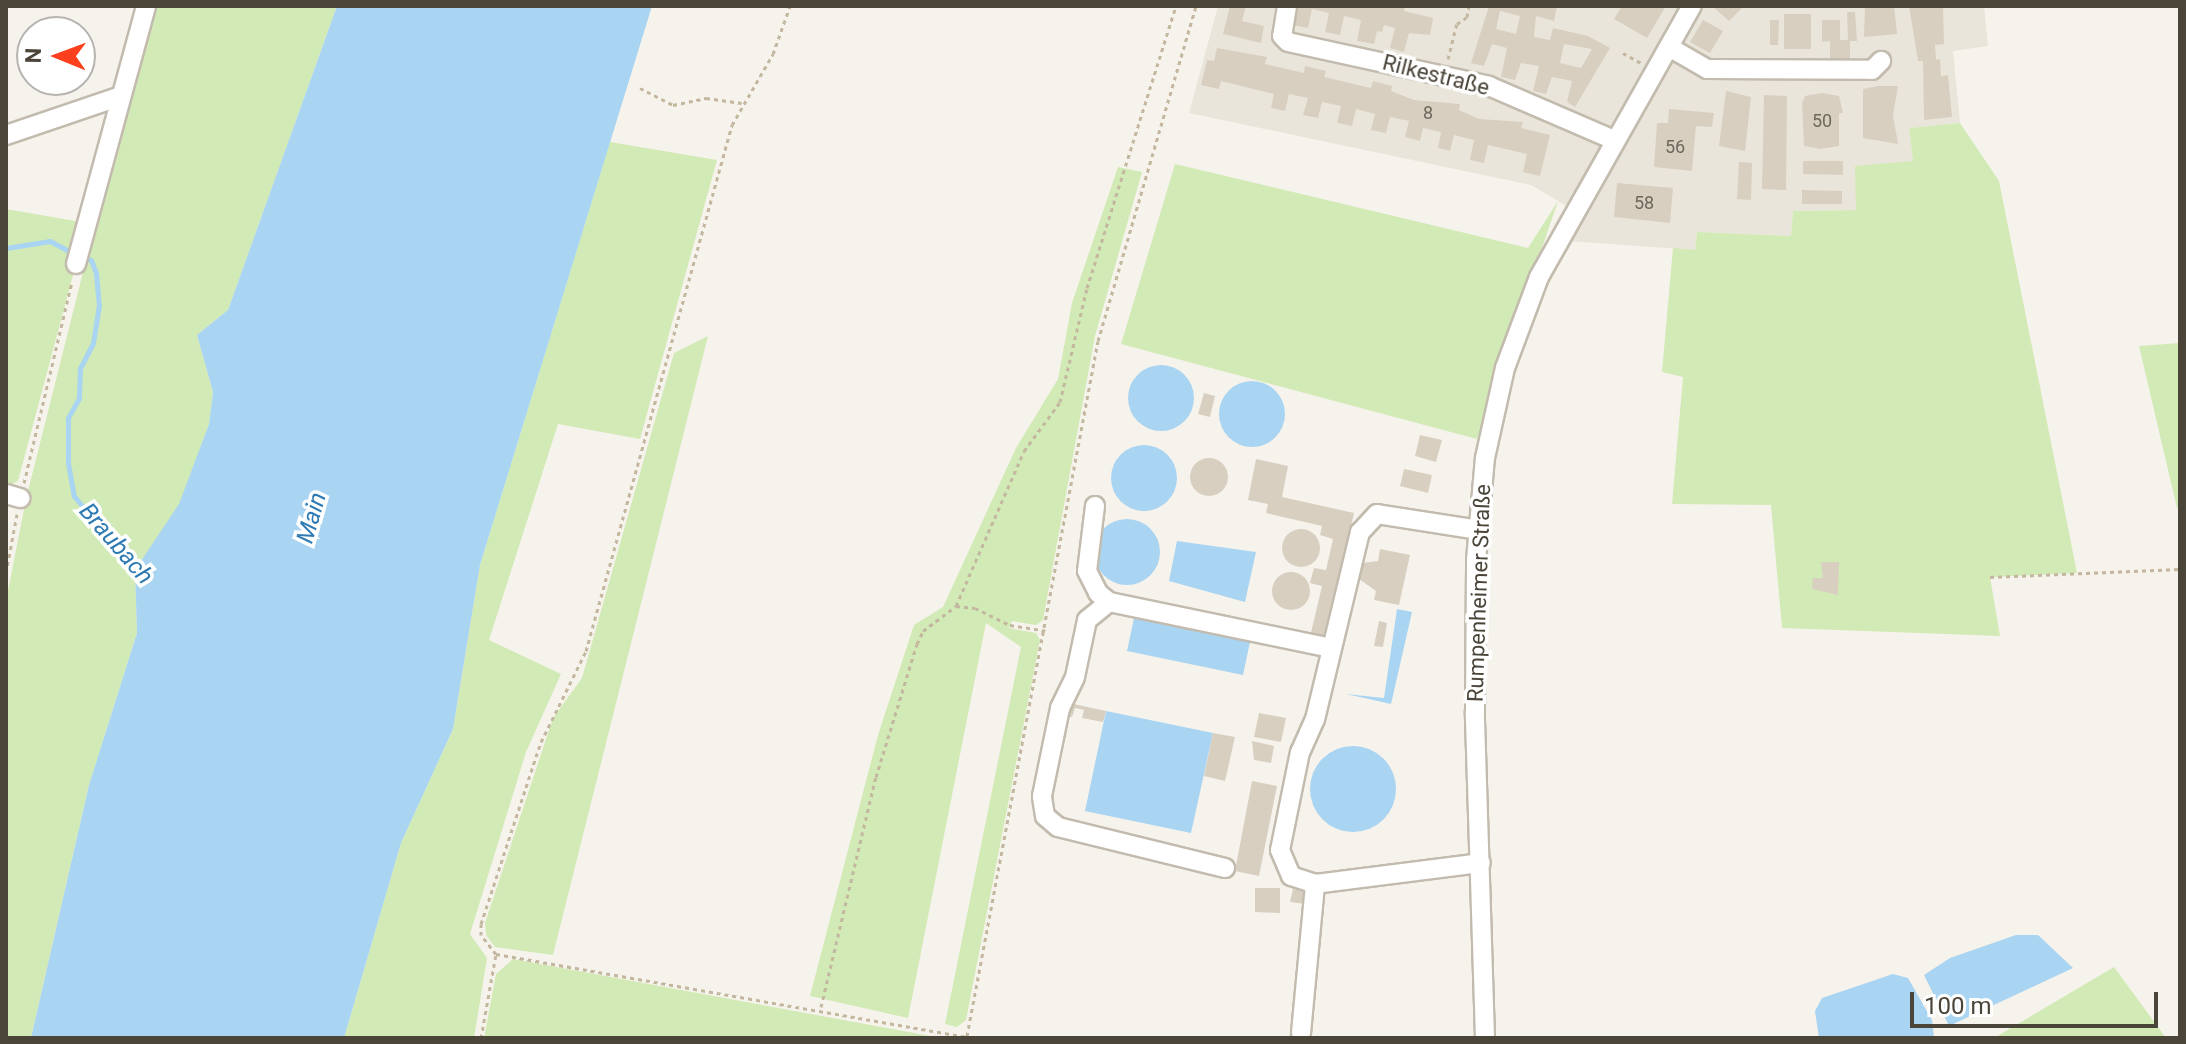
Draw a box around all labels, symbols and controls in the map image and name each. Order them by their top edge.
north arrow [16,16,96,96]
text: N [21,48,46,64]
street label: Rilkestraße [1380,49,1492,101]
house number: 8 [1423,102,1433,124]
house number: 50 [1812,110,1832,132]
house number: 56 [1665,136,1685,158]
house number: 58 [1634,192,1654,214]
street label: Rumpenheimer Straße [1462,484,1496,702]
water label: Main [291,489,333,547]
water label: Braubach [73,498,159,590]
scale bar [1914,976,2162,1026]
text: 100 m [1924,992,1991,1020]

